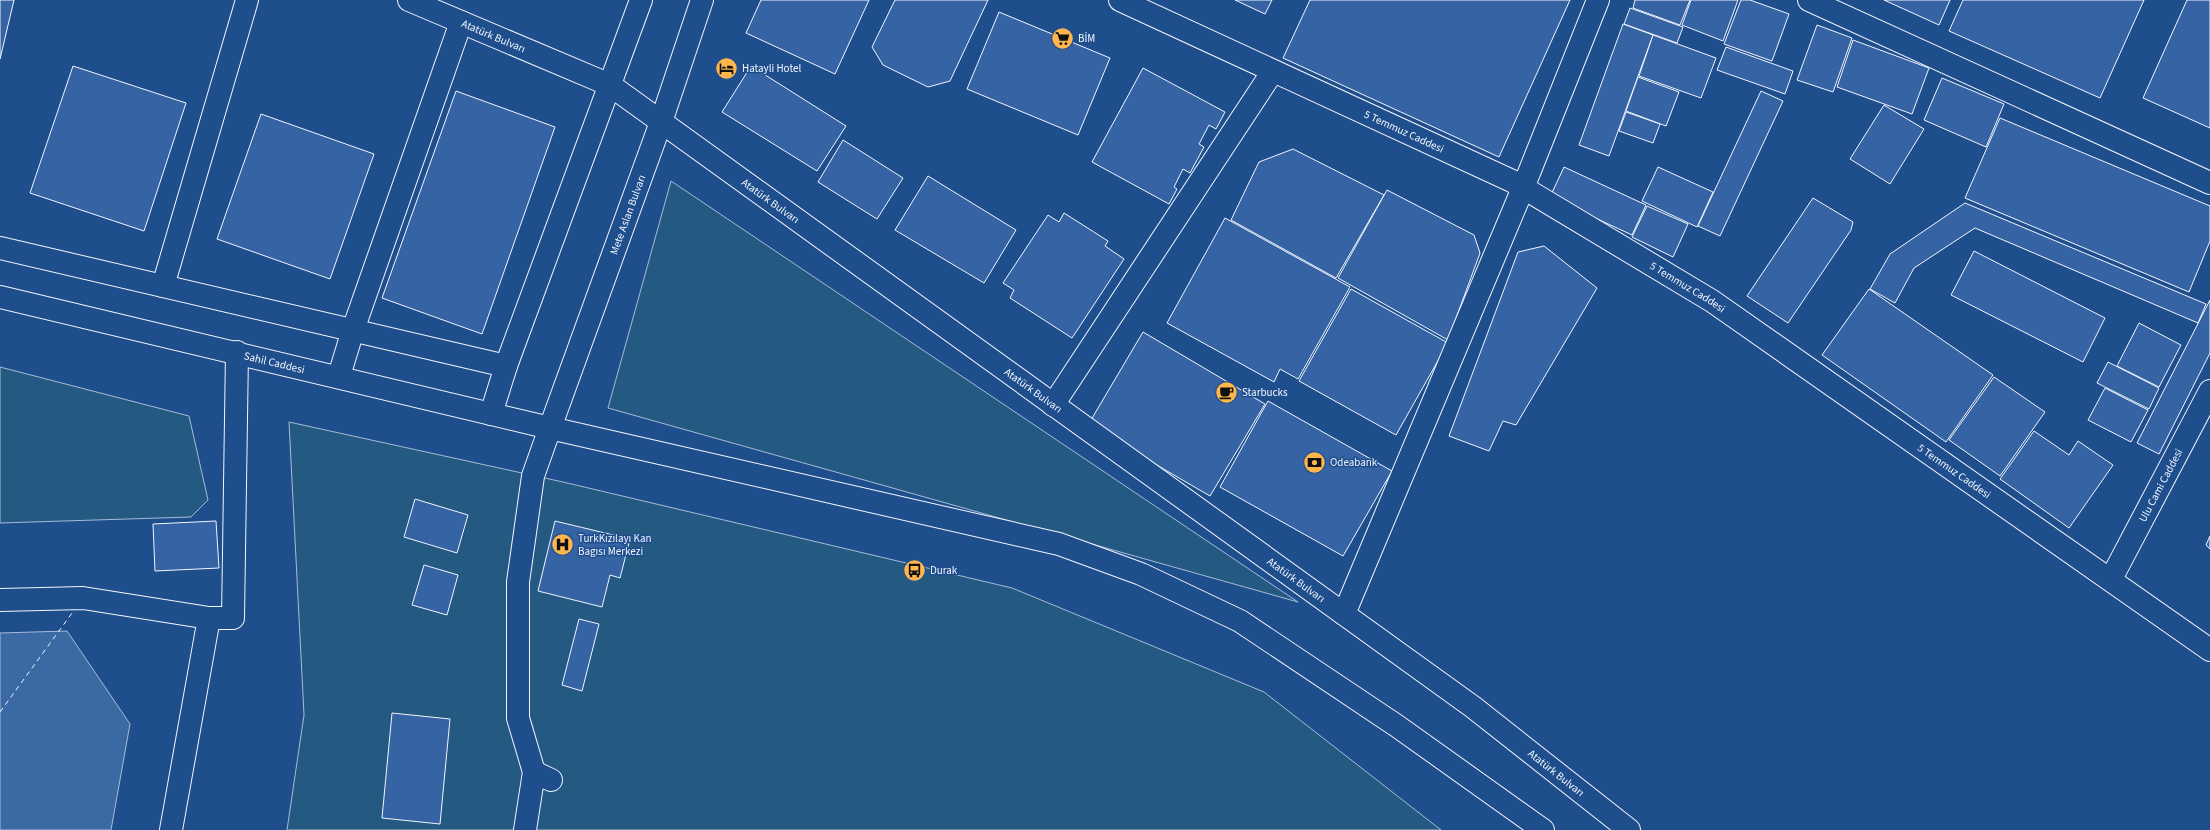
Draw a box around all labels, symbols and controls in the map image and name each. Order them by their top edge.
street label: Atatürk Bulvarı [459,16,528,56]
supermarket icon: BİM [1050,25,1076,51]
place label: BİM [1078,31,1095,46]
hotel icon: Hatayli Hotel [713,55,739,81]
place label: Hatayli Hotel [742,61,801,76]
street label: 5 Temmuz Caddesi [1362,107,1446,157]
street label: Mete Aslan Bulvarı [606,173,649,257]
street label: Atatürk Bulvarı [738,175,802,227]
street label: 5 Temmuz Caddesi [1647,258,1728,316]
street label: Sahil Caddesi [242,348,306,377]
street label: Atatürk Bulvarı [1001,365,1065,417]
cafe icon: Starbucks [1214,379,1240,405]
place label: Starbucks [1242,385,1288,400]
street label: 5 Temmuz Caddesi [1914,440,1994,502]
street label: Ulu Cami Caddesi [2135,446,2186,525]
bank icon: Odeabank [1302,449,1328,475]
place label: Odeabank [1330,455,1378,470]
hospital icon: TurkKızılayı Kan Bagısı Merkezi [550,531,576,557]
place label: TurkKızılayı Kan Bagısı Merkezi [578,531,651,559]
street label: Atatürk Bulvarı [1264,554,1328,606]
bus stop icon: Durak [901,557,927,583]
place label: Durak [930,563,958,578]
street label: Atatürk Bulvarı [1525,746,1588,800]

